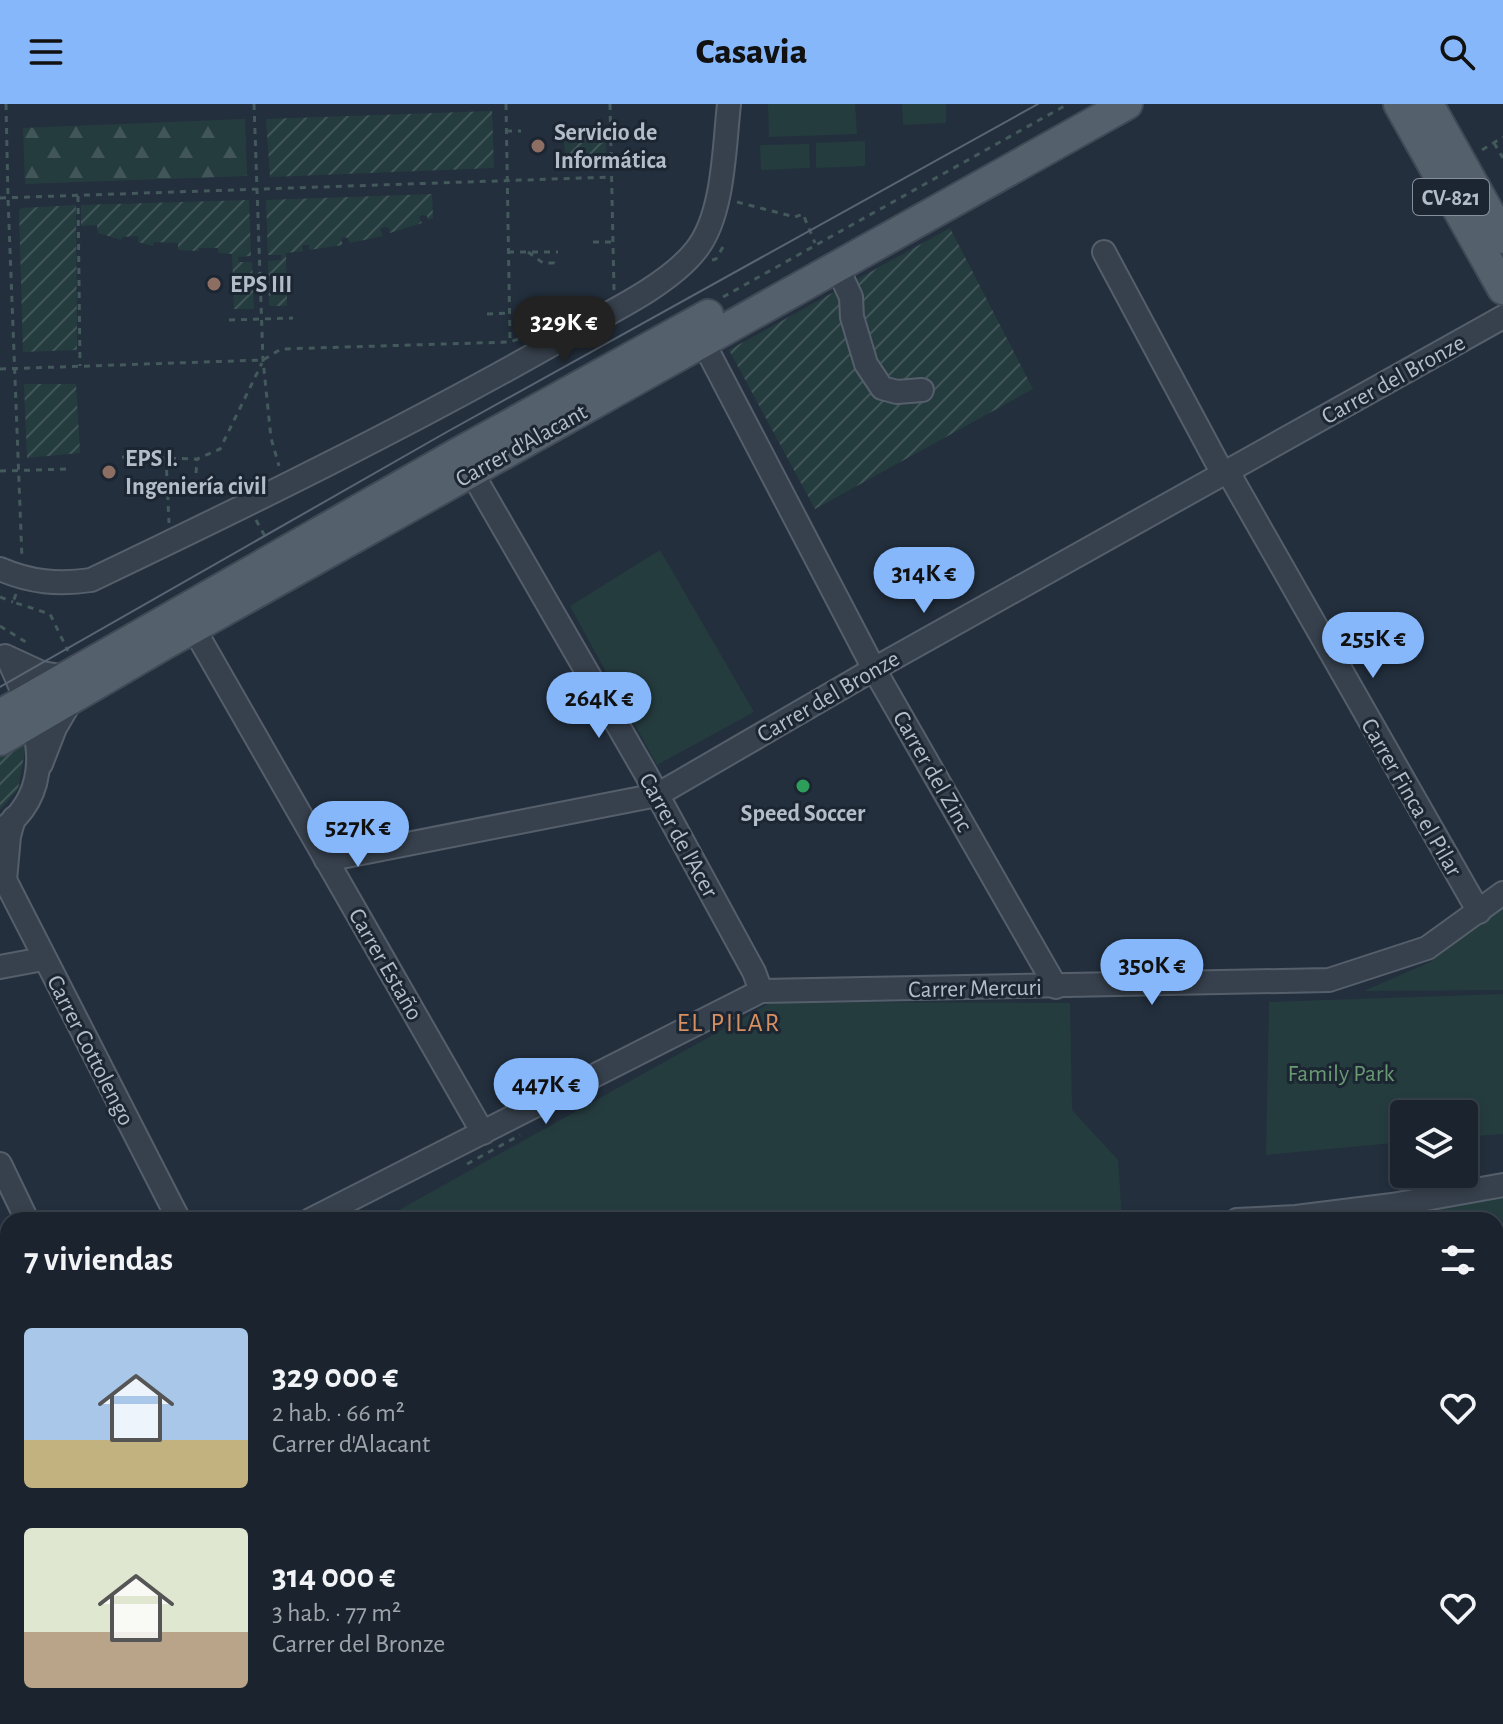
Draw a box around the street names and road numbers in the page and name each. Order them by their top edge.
road number: CV-821 [1413,179,1489,215]
street label: Carrer del Bronze [1318,331,1469,429]
street label: Carrer d'Alacant [452,400,592,492]
street label: Carrer del Bronze [753,647,904,747]
street label: Carrer del Zinc [888,707,976,836]
street label: Carrer Finca el Pilar [1356,714,1466,881]
street label: Carrer de l'Acer [634,769,722,902]
street label: Carrer Estaño [344,904,427,1025]
street label: Carrer Cottolengo [42,972,138,1129]
street label: Carrer Mercuri [908,976,1042,1002]

